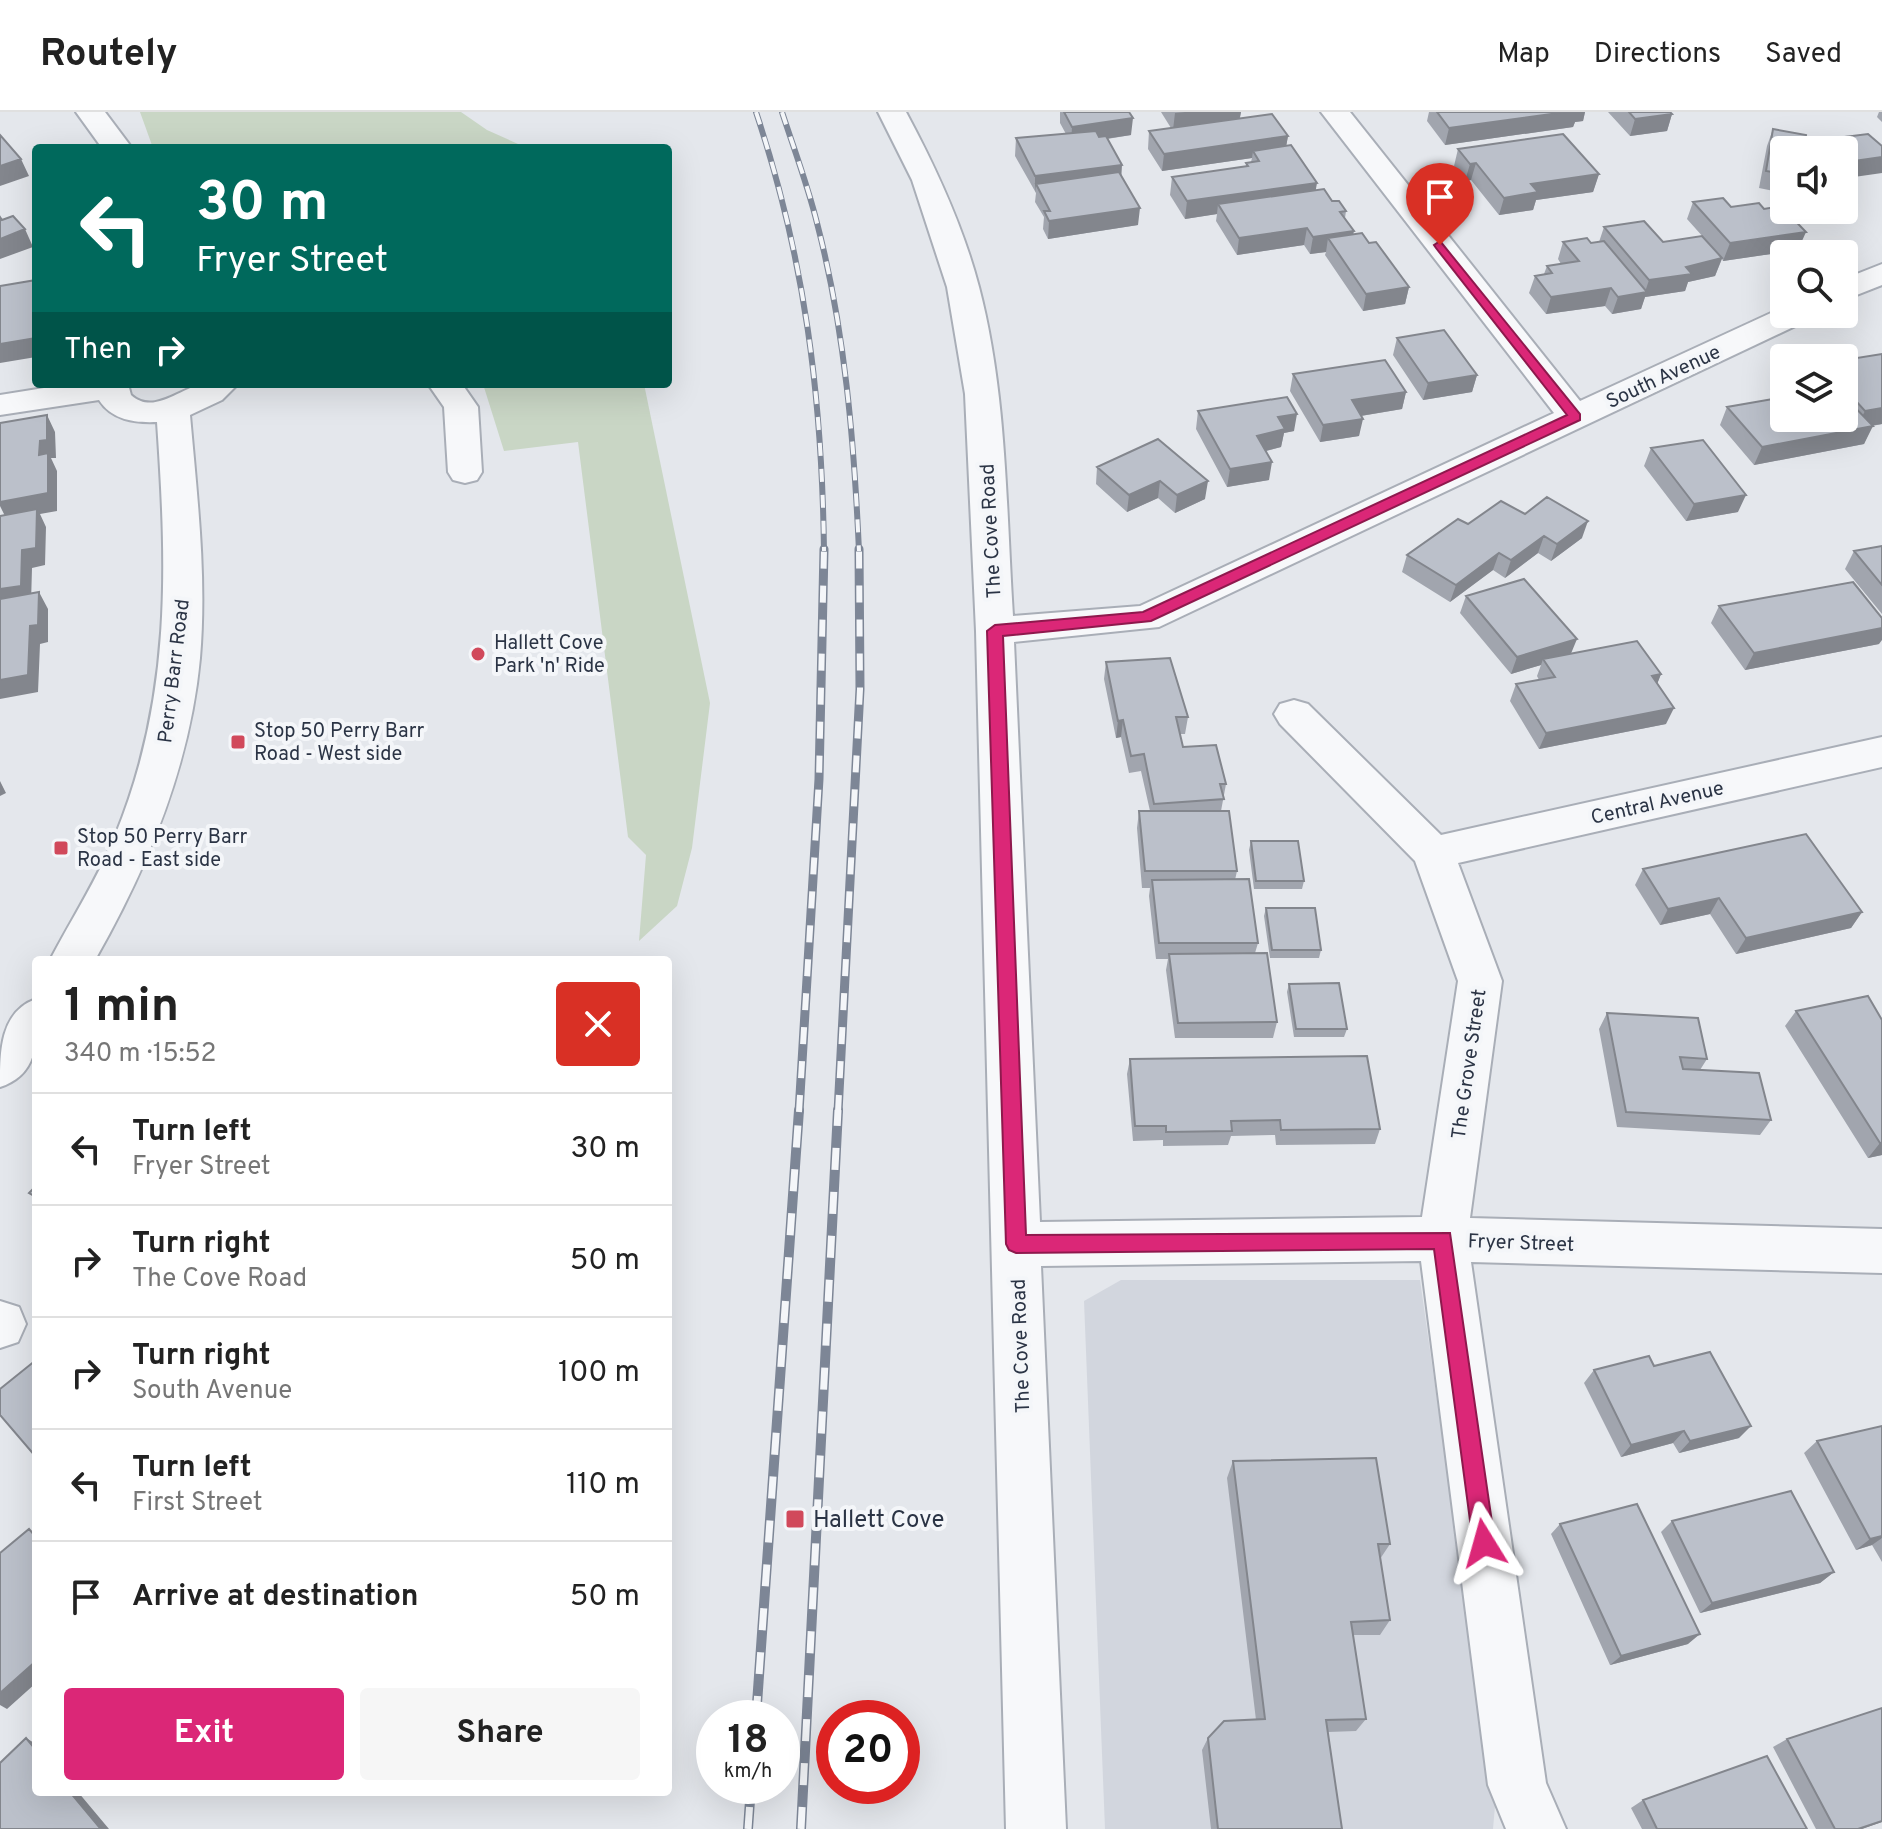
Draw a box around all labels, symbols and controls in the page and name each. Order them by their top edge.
text: Routely [40,31,178,80]
text: Map [1497,37,1550,73]
text: Directions [1594,37,1721,73]
text: Saved [1765,37,1842,73]
map controls [1770,136,1858,432]
button: sound [1770,136,1858,224]
pin [1406,163,1474,245]
text: 30 m [196,170,329,240]
icon: arrive [1418,175,1462,219]
icon: left [64,176,168,280]
text: Fryer Street [196,239,388,285]
button: search [1770,240,1858,328]
icon: right [148,328,192,372]
text: Then [64,332,132,369]
street label: South Avenue [1603,340,1725,416]
button: layers [1770,344,1858,432]
street label: The Cove Road [975,463,1009,599]
street label: Perry Barr Road [153,598,197,745]
place label: Hallett Cove Park 'n' Ride [494,631,605,680]
marker: Hallett Cove Park 'n' Ride [469,645,487,663]
place label: Stop 50 Perry Barr Road - West side [254,719,424,768]
marker: Stop 50 Perry Barr Road - West side [229,733,247,751]
street label: Central Avenue [1588,776,1726,832]
place label: Stop 50 Perry Barr Road - East side [77,825,247,874]
marker: Stop 50 Perry Barr Road - East side [52,839,70,857]
text: 1 min [64,978,179,1038]
button: close [556,982,640,1066]
street label: The Grove Street [1447,987,1493,1141]
text: 340 m · 15:52 [64,1038,216,1071]
text: Turn left [132,1114,252,1151]
icon: left [64,1127,108,1171]
text: 30 m [571,1131,640,1168]
text: Fryer Street [132,1151,271,1184]
text: Turn right [132,1226,270,1263]
street label: Fryer Street [1467,1229,1575,1259]
icon: right [64,1239,108,1283]
text: 50 m [570,1243,640,1280]
text: The Cove Road [132,1263,307,1296]
street label: The Cove Road [1007,1278,1037,1414]
text: Turn right [132,1338,270,1375]
icon: right [64,1351,108,1395]
text: 100 m [558,1355,640,1392]
text: South Avenue [132,1375,292,1408]
text: Turn left [132,1450,252,1487]
icon: left [64,1463,108,1507]
text: 110 m [566,1467,640,1504]
text: First Street [132,1487,263,1520]
position arrow [1442,1501,1526,1585]
place label: Hallett Cove [813,1506,944,1536]
marker: Hallett Cove [784,1508,806,1530]
icon: arrive [64,1575,108,1619]
text: Arrive at destination [132,1579,418,1616]
text: 50 m [570,1579,640,1616]
button: Exit [64,1688,344,1780]
button: Share [360,1688,640,1780]
speed limit sign: 20 [816,1700,920,1804]
text: 18 [727,1717,769,1767]
text: km/h [724,1759,772,1785]

